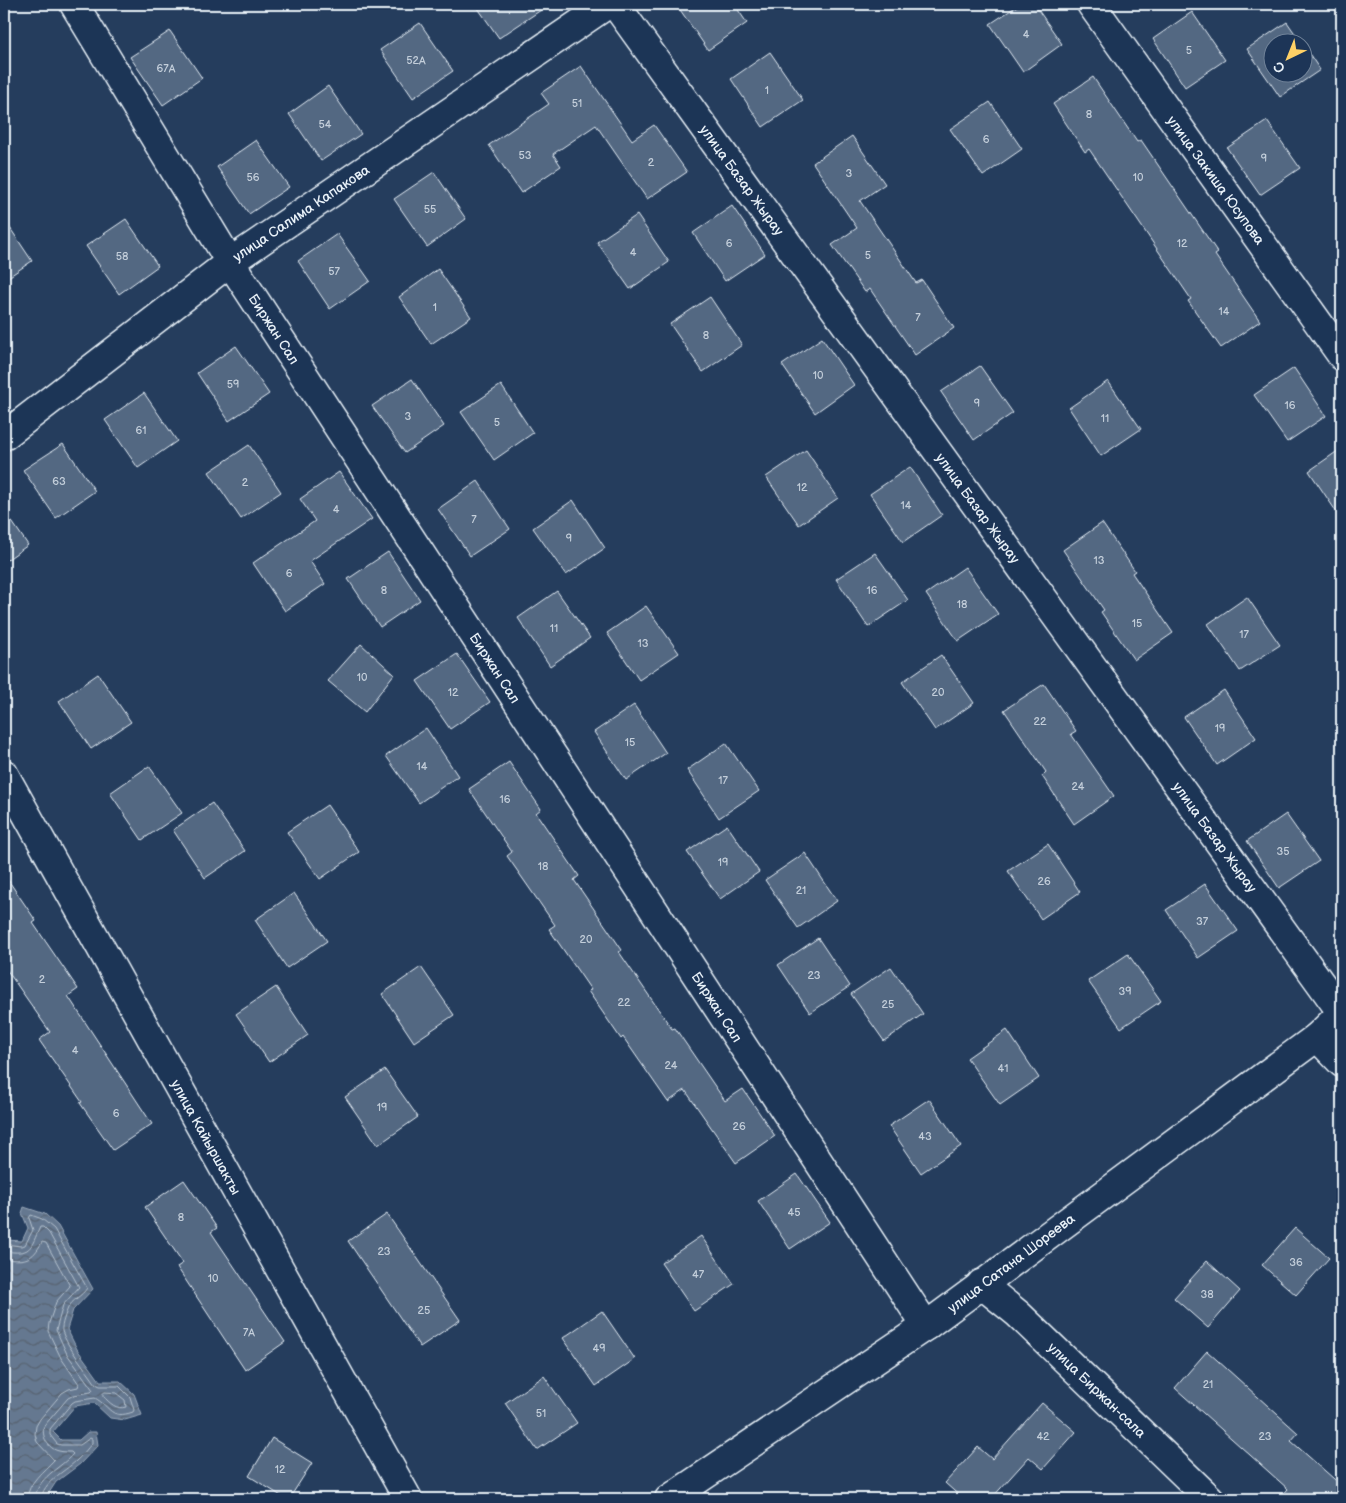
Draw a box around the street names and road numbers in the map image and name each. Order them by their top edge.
street label: улица Закиша Юсупова [1163,113,1269,249]
street label: улица Базар Жырау [696,122,788,239]
street label: улица Салима Капакова [230,161,373,266]
street label: Биржан Сал [245,291,303,368]
street label: улица Базар Жырау [932,450,1024,567]
street label: Биржан Сал [466,630,524,707]
street label: улица Базар Жырау [1169,779,1261,896]
street label: Биржан Сал [688,969,746,1046]
street label: улица Кайыршакты [167,1077,244,1198]
street label: улица Сатана Шореева [944,1210,1079,1317]
street label: улица Биржан-сала [1044,1339,1150,1442]

